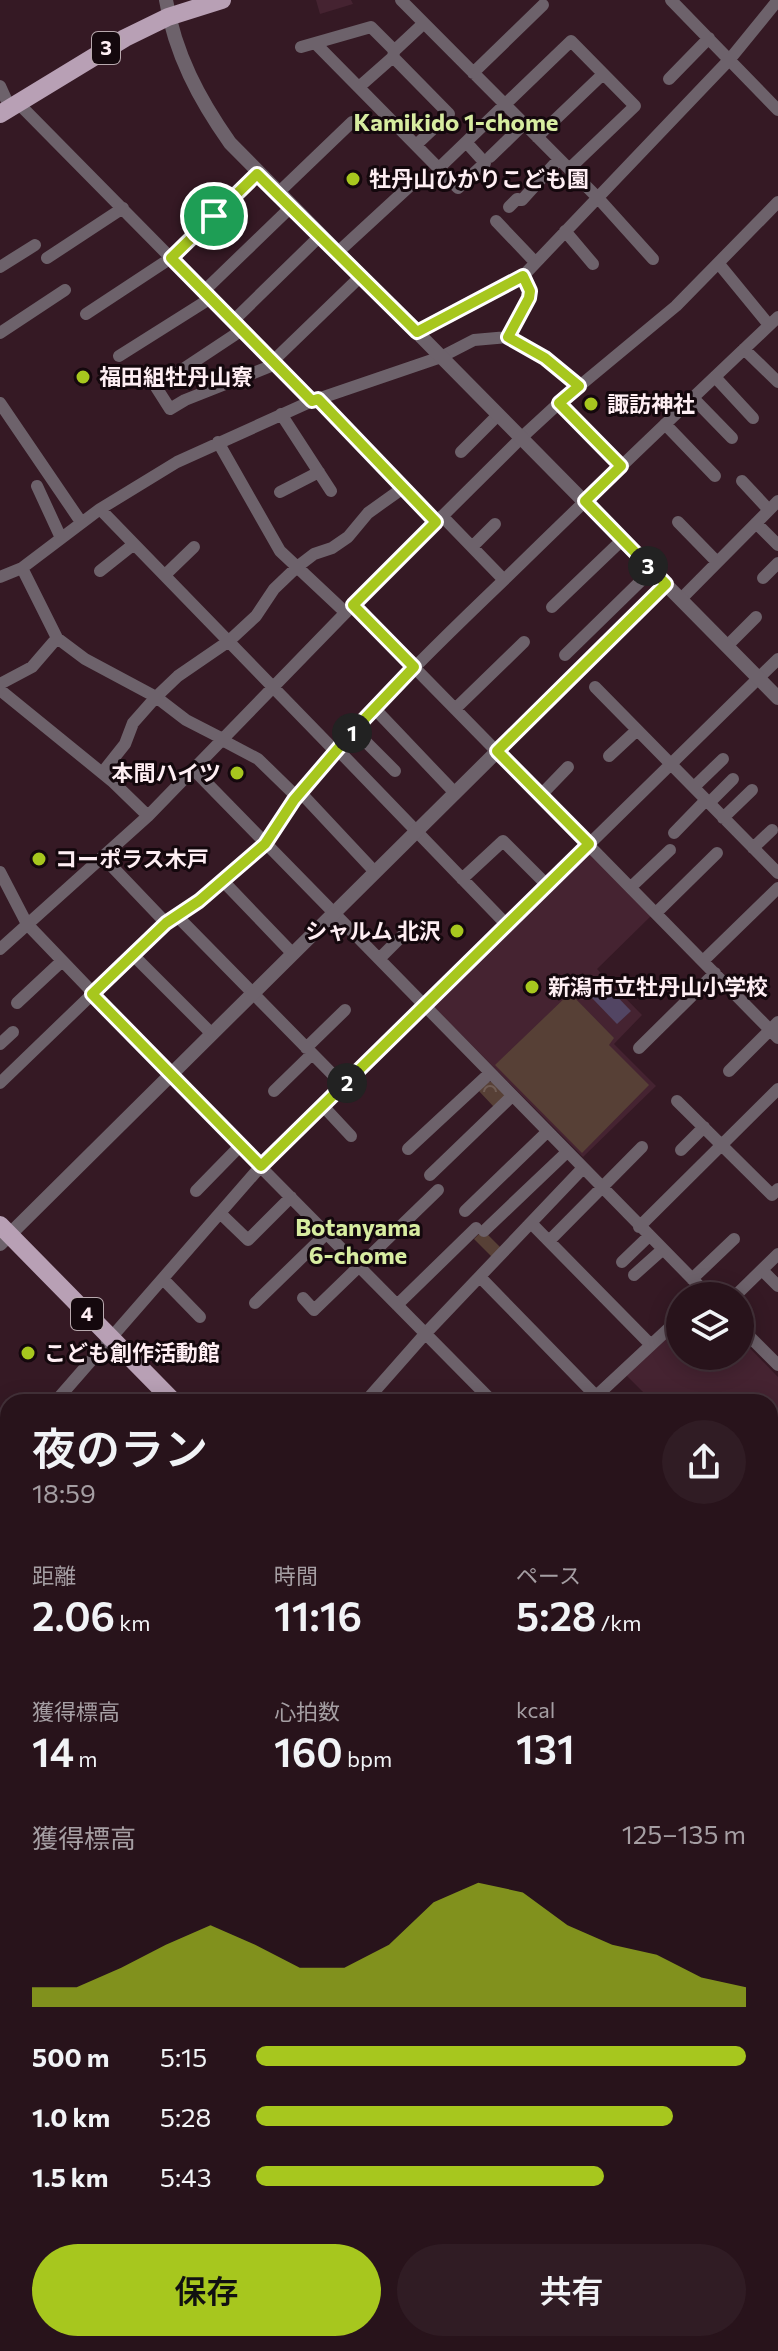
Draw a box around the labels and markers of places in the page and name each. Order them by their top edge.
place label: 牡丹山ひかりこども園 [369,165,589,192]
marker: 牡丹山ひかりこども園 [344,170,362,188]
pin [180,182,248,250]
place label: 福田組牡丹山寮 [99,363,253,390]
marker: 福田組牡丹山寮 [74,368,92,386]
place label: 諏訪神社 [607,390,695,417]
marker: 諏訪神社 [582,395,600,413]
pin: 3 [628,546,668,586]
pin: 1 [332,713,372,753]
place label: 本間ハイツ [111,759,221,786]
marker: 本間ハイツ [228,764,246,782]
place label: コーポラス木戸 [55,845,209,872]
marker: コーポラス木戸 [30,850,48,868]
place label: シャルム 北沢 [305,917,441,944]
marker: シャルム 北沢 [448,922,466,940]
place label: 新潟市立牡丹山小学校 [548,973,768,1000]
marker: 新潟市立牡丹山小学校 [523,978,541,996]
pin: 2 [327,1063,367,1103]
place label: こども創作活動館 [44,1339,220,1366]
marker: こども創作活動館 [19,1344,37,1362]

